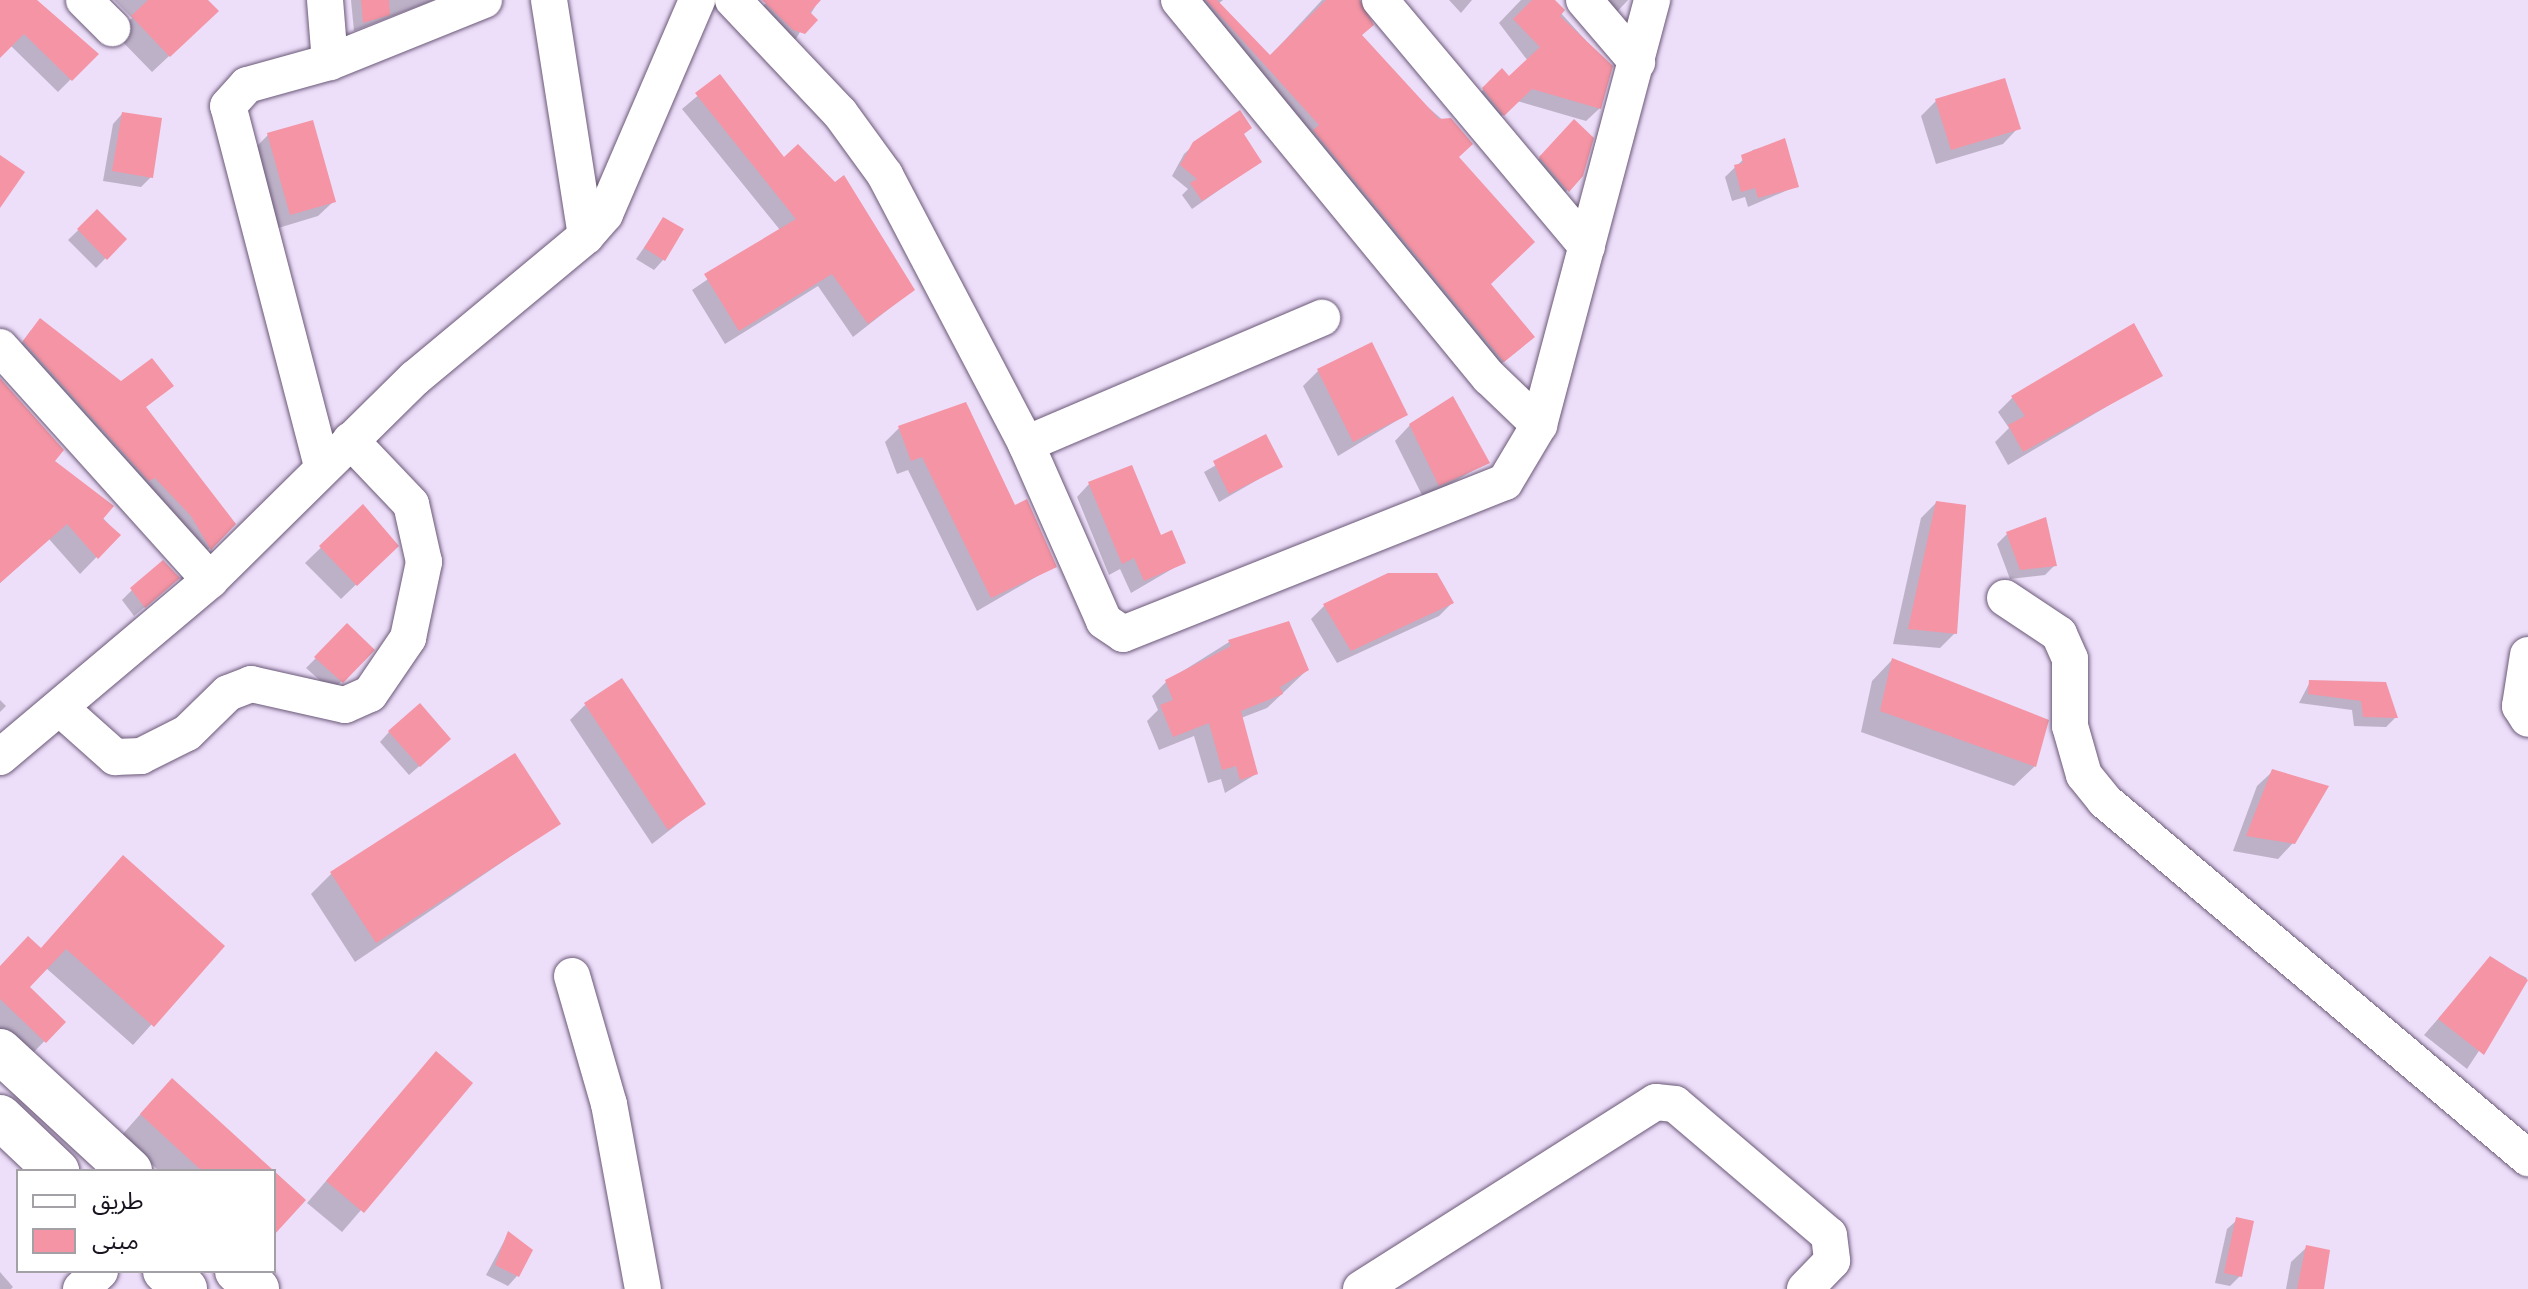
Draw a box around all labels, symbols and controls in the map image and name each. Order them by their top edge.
legend [16,1169,276,1273]
text: طريق [92,1183,144,1216]
text: مبنى [92,1223,139,1256]

